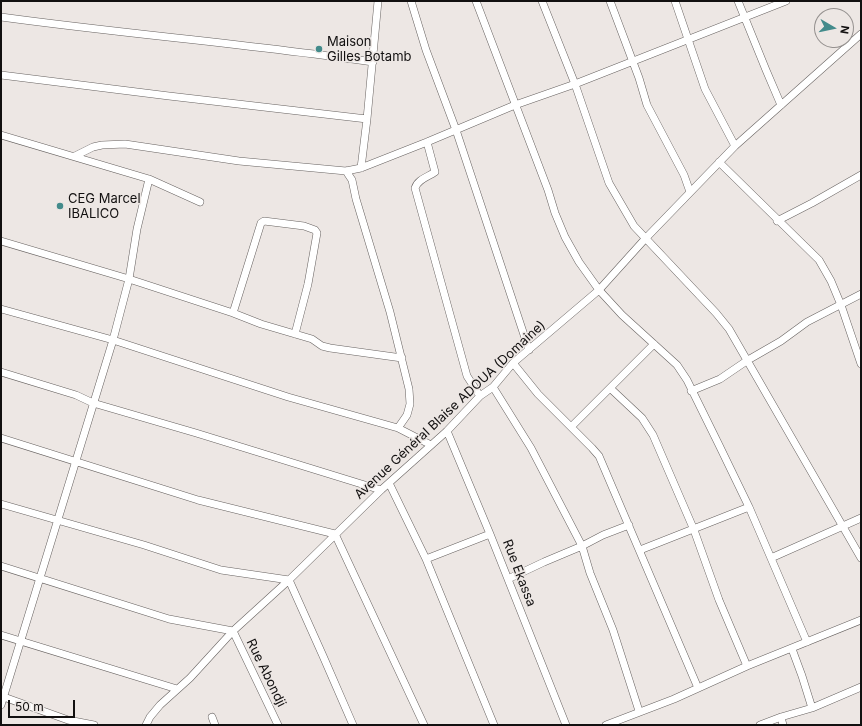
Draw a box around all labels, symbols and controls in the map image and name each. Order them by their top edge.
north arrow [814,8,854,48]
text: N [837,24,852,35]
place label: Maison Gilles Botamb [327,34,412,65]
marker: Maison Gilles Botamb [314,44,324,54]
place label: CEG Marcel IBALICO [68,191,141,222]
marker: CEG Marcel IBALICO [55,201,65,211]
street label: Avenue Général Blaise ADOUA (Domaine) [351,317,549,503]
street label: Rue Ekassa [499,537,539,609]
street label: Rue Abondji [243,636,289,710]
scale bar [10,692,77,718]
text: 50 m [15,699,44,714]

